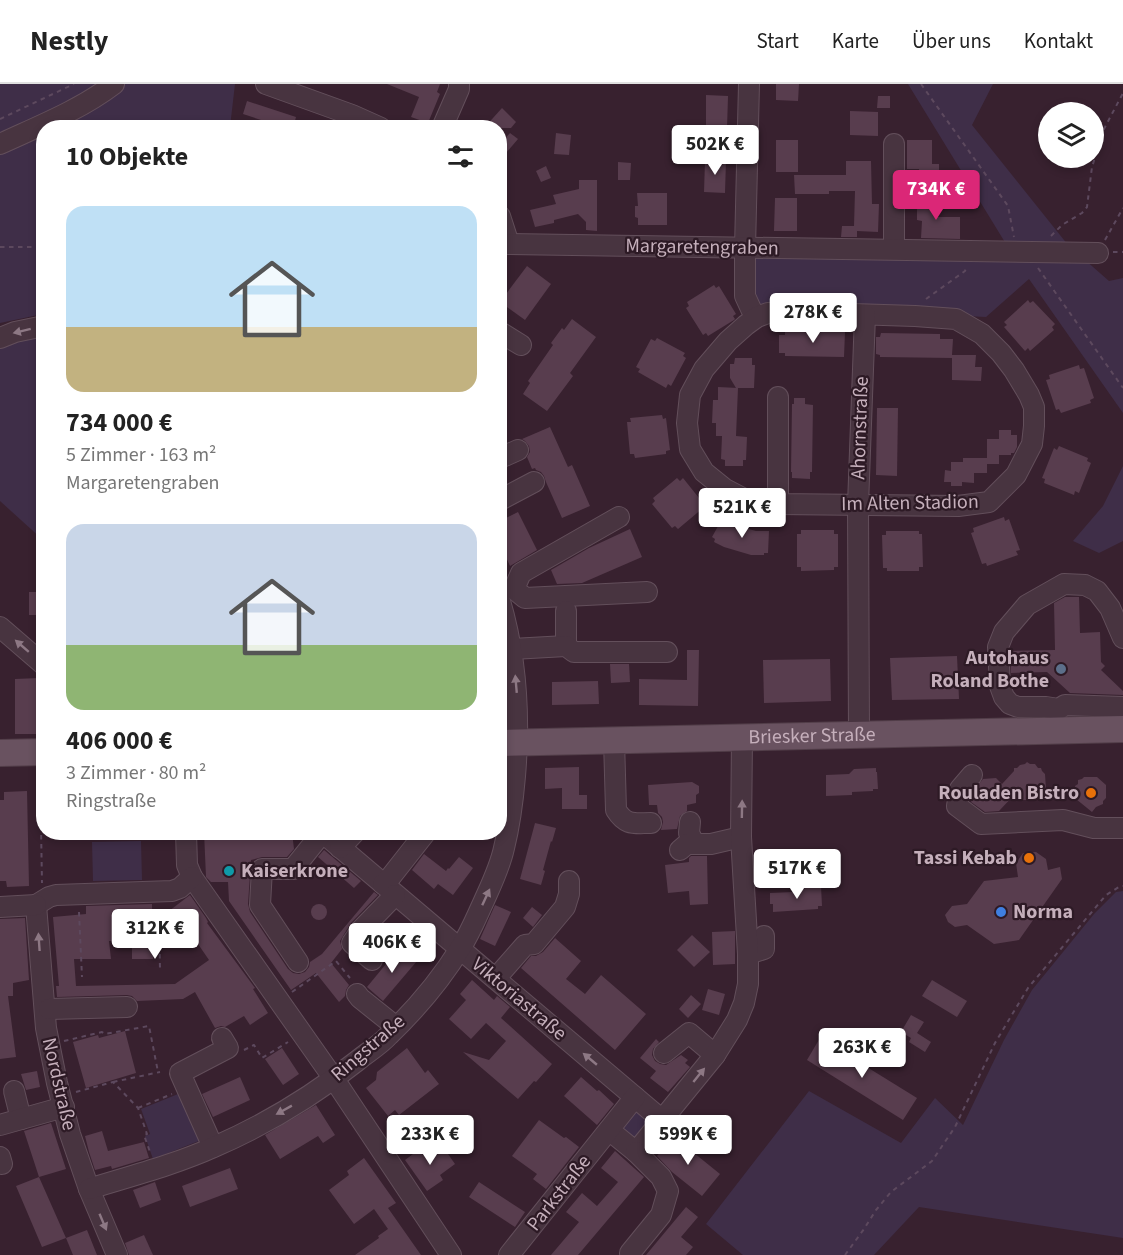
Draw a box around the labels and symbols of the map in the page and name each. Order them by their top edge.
pin: 502K € [666,125,764,176]
pin: 734K € [887,170,985,221]
street label: Margaretengraben [625,232,779,262]
pin: 278K € [764,293,862,344]
one-way arrow [12,327,31,337]
street label: Ahornstraße [844,376,876,480]
pin: 521K € [693,488,791,539]
street label: Im Alten Stadion [841,488,979,518]
one-way arrow [15,640,30,653]
place label: Autohaus Roland Bothe [931,644,1049,695]
marker: Autohaus Roland Bothe [1054,662,1068,676]
one-way arrow [511,674,521,693]
street label: Briesker Straße [748,721,876,751]
place label: Rouladen Bistro [938,779,1079,807]
marker: Rouladen Bistro [1084,786,1098,800]
one-way arrow [737,800,747,819]
place label: Tassi Kebab [914,844,1017,872]
pin: 517K € [748,849,846,900]
marker: Tassi Kebab [1022,851,1036,865]
place label: Kaiserkrone [241,857,348,885]
marker: Kaiserkrone [222,864,236,878]
one-way arrow [481,889,490,906]
place label: Norma [1013,898,1073,926]
marker: Norma [994,905,1008,919]
pin: 312K € [106,909,204,960]
pin: 406K € [343,923,441,974]
one-way arrow [34,932,43,951]
street label: Viktoriastraße [465,951,573,1047]
street label: Ringstraße [325,1008,411,1088]
pin: 263K € [813,1028,911,1079]
street label: Nordstraße [35,1035,83,1133]
one-way arrow [583,1053,598,1066]
one-way arrow [692,1067,705,1082]
one-way arrow [275,1105,292,1115]
pin: 233K € [381,1115,479,1166]
pin: 599K € [639,1115,737,1166]
street label: Parkstraße [520,1149,598,1237]
one-way arrow [99,1213,108,1231]

